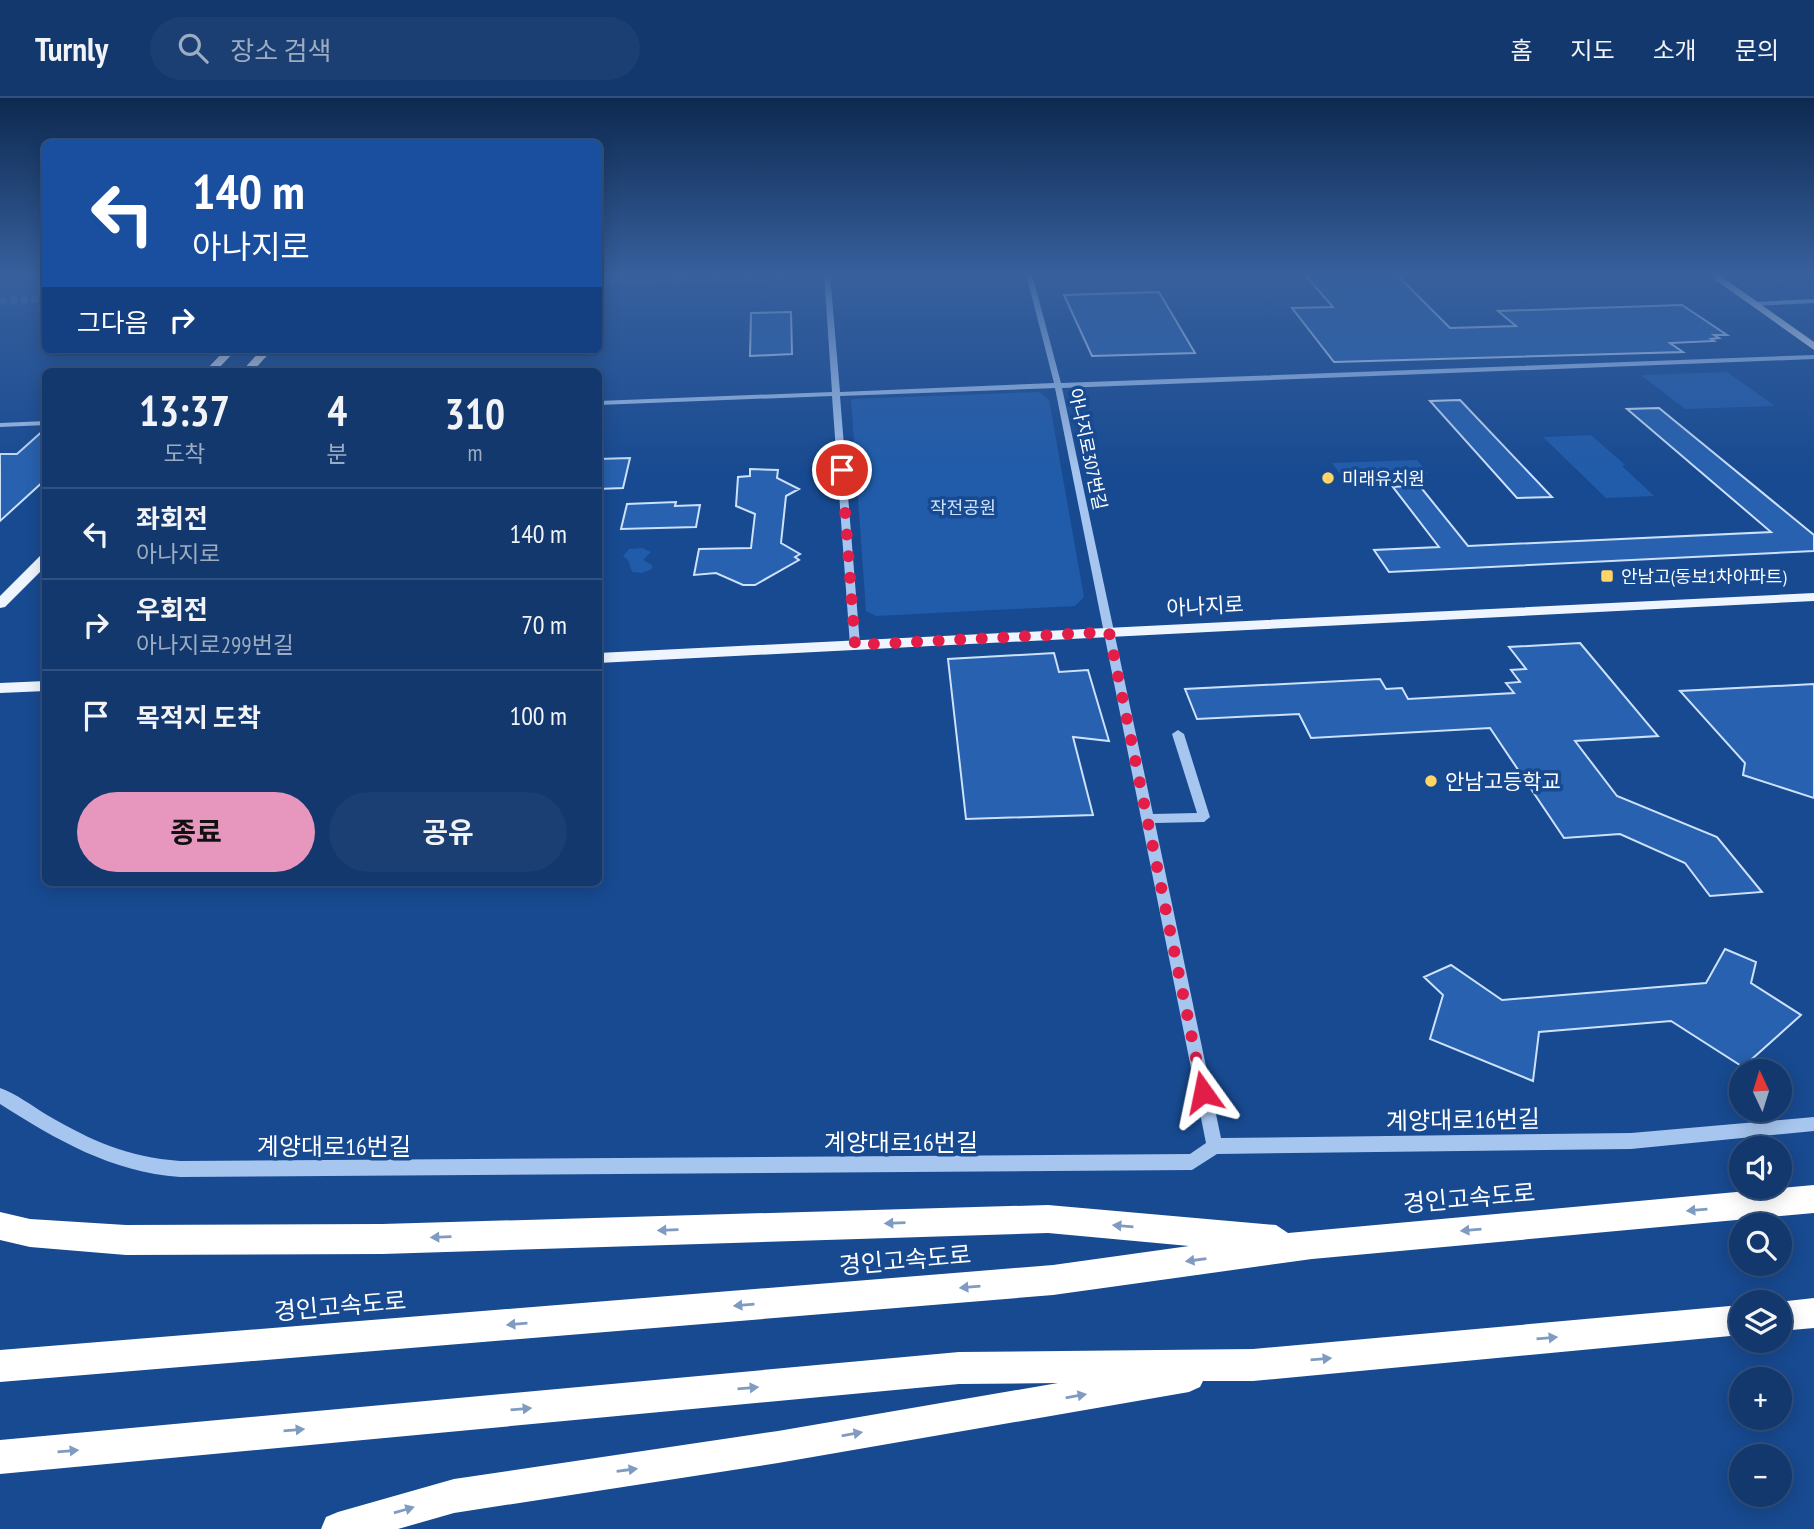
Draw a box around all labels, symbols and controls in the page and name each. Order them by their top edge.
search box [150,17,640,80]
text: Turnly [35,27,108,70]
icon: search [174,29,212,67]
text: 장소 검색 [230,34,331,67]
text: 홈 [1510,35,1532,66]
text: 지도 [1570,35,1615,66]
text: 소개 [1653,35,1697,66]
text: 문의 [1735,35,1779,66]
text: 140 m [192,159,305,223]
icon: left [77,168,168,259]
text: 아나지로 [192,225,310,267]
icon: right [163,301,201,339]
text: 그다음 [77,306,149,339]
text: 13:37 [139,383,230,438]
text: 4 [327,383,347,438]
text: 310 [445,386,505,441]
street label: 아나지로307번길 [1064,386,1112,512]
text: m [467,438,482,467]
text: 도착 [163,439,206,468]
text: 분 [327,439,348,468]
pin [812,440,872,500]
icon: arrive [823,451,861,489]
place label: 미래유치원 [1342,467,1425,490]
marker: 미래유치원 [1320,470,1336,486]
park label: 작전공원 [930,496,996,519]
text: 좌회전 [136,502,208,535]
icon: left [77,515,115,553]
text: 140 m [509,517,567,550]
text: 아나지로 [136,539,221,568]
place label: 안남고(동보1차아파트) [1621,565,1787,588]
marker: 안남고(동보1차아파트) [1599,568,1615,584]
street label: 아나지로 [1166,590,1244,622]
text: 우회전 [136,593,208,626]
icon: right [77,606,115,644]
text: 70 m [521,608,567,641]
text: 아나지로299번길 [136,630,294,659]
icon: arrive [77,697,115,735]
text: 100 m [509,699,567,732]
text: 목적지 도착 [136,701,261,734]
place label: 안남고등학교 [1445,768,1561,795]
marker: 안남고등학교 [1423,773,1439,789]
button: 종료 [77,792,315,872]
button: 공유 [329,792,567,872]
position arrow [1166,1055,1240,1129]
north arrow [1729,1059,1792,1122]
map controls [1729,1059,1792,1507]
street label: 계양대로16번길 [1386,1103,1540,1137]
street label: 계양대로16번길 [824,1127,978,1158]
street label: 계양대로16번길 [257,1131,411,1162]
button: sound [1729,1136,1792,1199]
street label: 경인고속도로 [1402,1177,1536,1219]
one-way arrow [1686,1204,1708,1215]
button: search [1729,1213,1792,1276]
one-way arrow [884,1218,906,1229]
one-way arrow [1111,1220,1133,1231]
one-way arrow [657,1225,679,1236]
one-way arrow [1459,1225,1481,1236]
one-way arrow [429,1232,451,1243]
street label: 경인고속도로 [838,1239,972,1281]
one-way arrow [1185,1255,1207,1266]
one-way arrow [959,1282,981,1293]
street label: 경인고속도로 [273,1285,407,1327]
button: layers [1729,1290,1792,1353]
one-way arrow [732,1300,754,1311]
one-way arrow [506,1319,528,1330]
one-way arrow [1536,1332,1558,1343]
one-way arrow [1310,1353,1332,1364]
button: + [1729,1367,1792,1430]
one-way arrow [737,1382,759,1393]
one-way arrow [1065,1390,1087,1401]
one-way arrow [510,1403,532,1414]
one-way arrow [284,1424,306,1435]
one-way arrow [841,1429,863,1440]
button: − [1729,1444,1792,1507]
one-way arrow [57,1445,79,1456]
one-way arrow [616,1464,638,1475]
one-way arrow [393,1504,415,1515]

